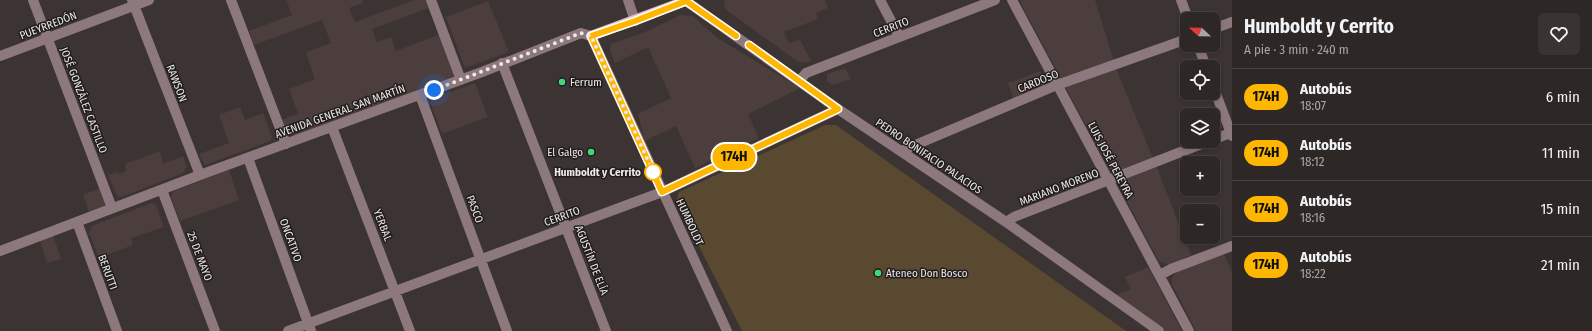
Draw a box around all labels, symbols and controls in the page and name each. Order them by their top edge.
street label: PUEYRREDÓN [18,8,78,42]
north arrow [1180,12,1220,52]
map controls [1180,12,1220,244]
button: heart [1538,13,1580,55]
street label: CERRITO [871,15,911,40]
text: Humboldt y Cerrito [1244,15,1394,38]
text: A pie · 3 min · 240 m [1244,42,1349,57]
street label: JOSÉ GONZÁLEZ CASTILLO [57,45,111,155]
button: locate [1180,60,1220,100]
street label: RAWSON [163,63,190,104]
street label: CARDOSO [1016,67,1061,96]
place label: Ferrum [570,76,602,89]
marker: Ferrum [557,77,567,87]
your location [424,80,444,100]
text: Autobús [1300,80,1351,98]
street label: AVENIDA GENERAL SAN MARTÍN [273,81,407,141]
text: 174H [1252,88,1280,105]
text: 6 min [1546,88,1580,106]
text: 18:07 [1300,98,1326,113]
button: layers [1180,108,1220,148]
street label: PEDRO BONIFACIO PALACIOS [873,116,985,197]
street label: LUIS JOSÉ PEREYRA [1085,119,1137,201]
text: Autobús [1300,136,1351,154]
line badge: 174H [706,144,762,170]
text: 174H [1252,144,1280,161]
text: 11 min [1542,144,1580,162]
place label: El Galgo [547,146,583,159]
marker: El Galgo [586,147,596,157]
text: 174H [720,148,748,165]
text: 18:12 [1300,154,1325,169]
button: + [1180,156,1220,196]
marker: Humboldt y Cerrito [644,163,662,181]
place label: Humboldt y Cerrito [554,166,641,179]
street label: MARIANO MORENO [1018,166,1101,209]
text: Autobús [1300,192,1351,210]
street label: PASCO [463,193,486,225]
street label: HUMBOLDT [673,197,706,248]
text: 174H [1252,200,1280,217]
text: 15 min [1541,200,1580,218]
street label: CERRITO [542,204,582,229]
button: − [1180,204,1220,244]
street label: YERBAL [371,207,395,243]
text: 18:16 [1300,210,1325,225]
street label: ONCATIVO [277,217,304,264]
street label: AGUSTÍN DE ELÍA [572,223,612,297]
street label: 25 DE MAYO [184,230,215,283]
text: Autobús [1300,248,1351,266]
street label: BERUTTI [95,253,120,292]
text: 174H [1252,256,1280,273]
text: 21 min [1541,256,1580,274]
text: 18:22 [1300,266,1326,281]
place label: Ateneo Don Bosco [886,267,968,280]
marker: Ateneo Don Bosco [873,268,883,278]

